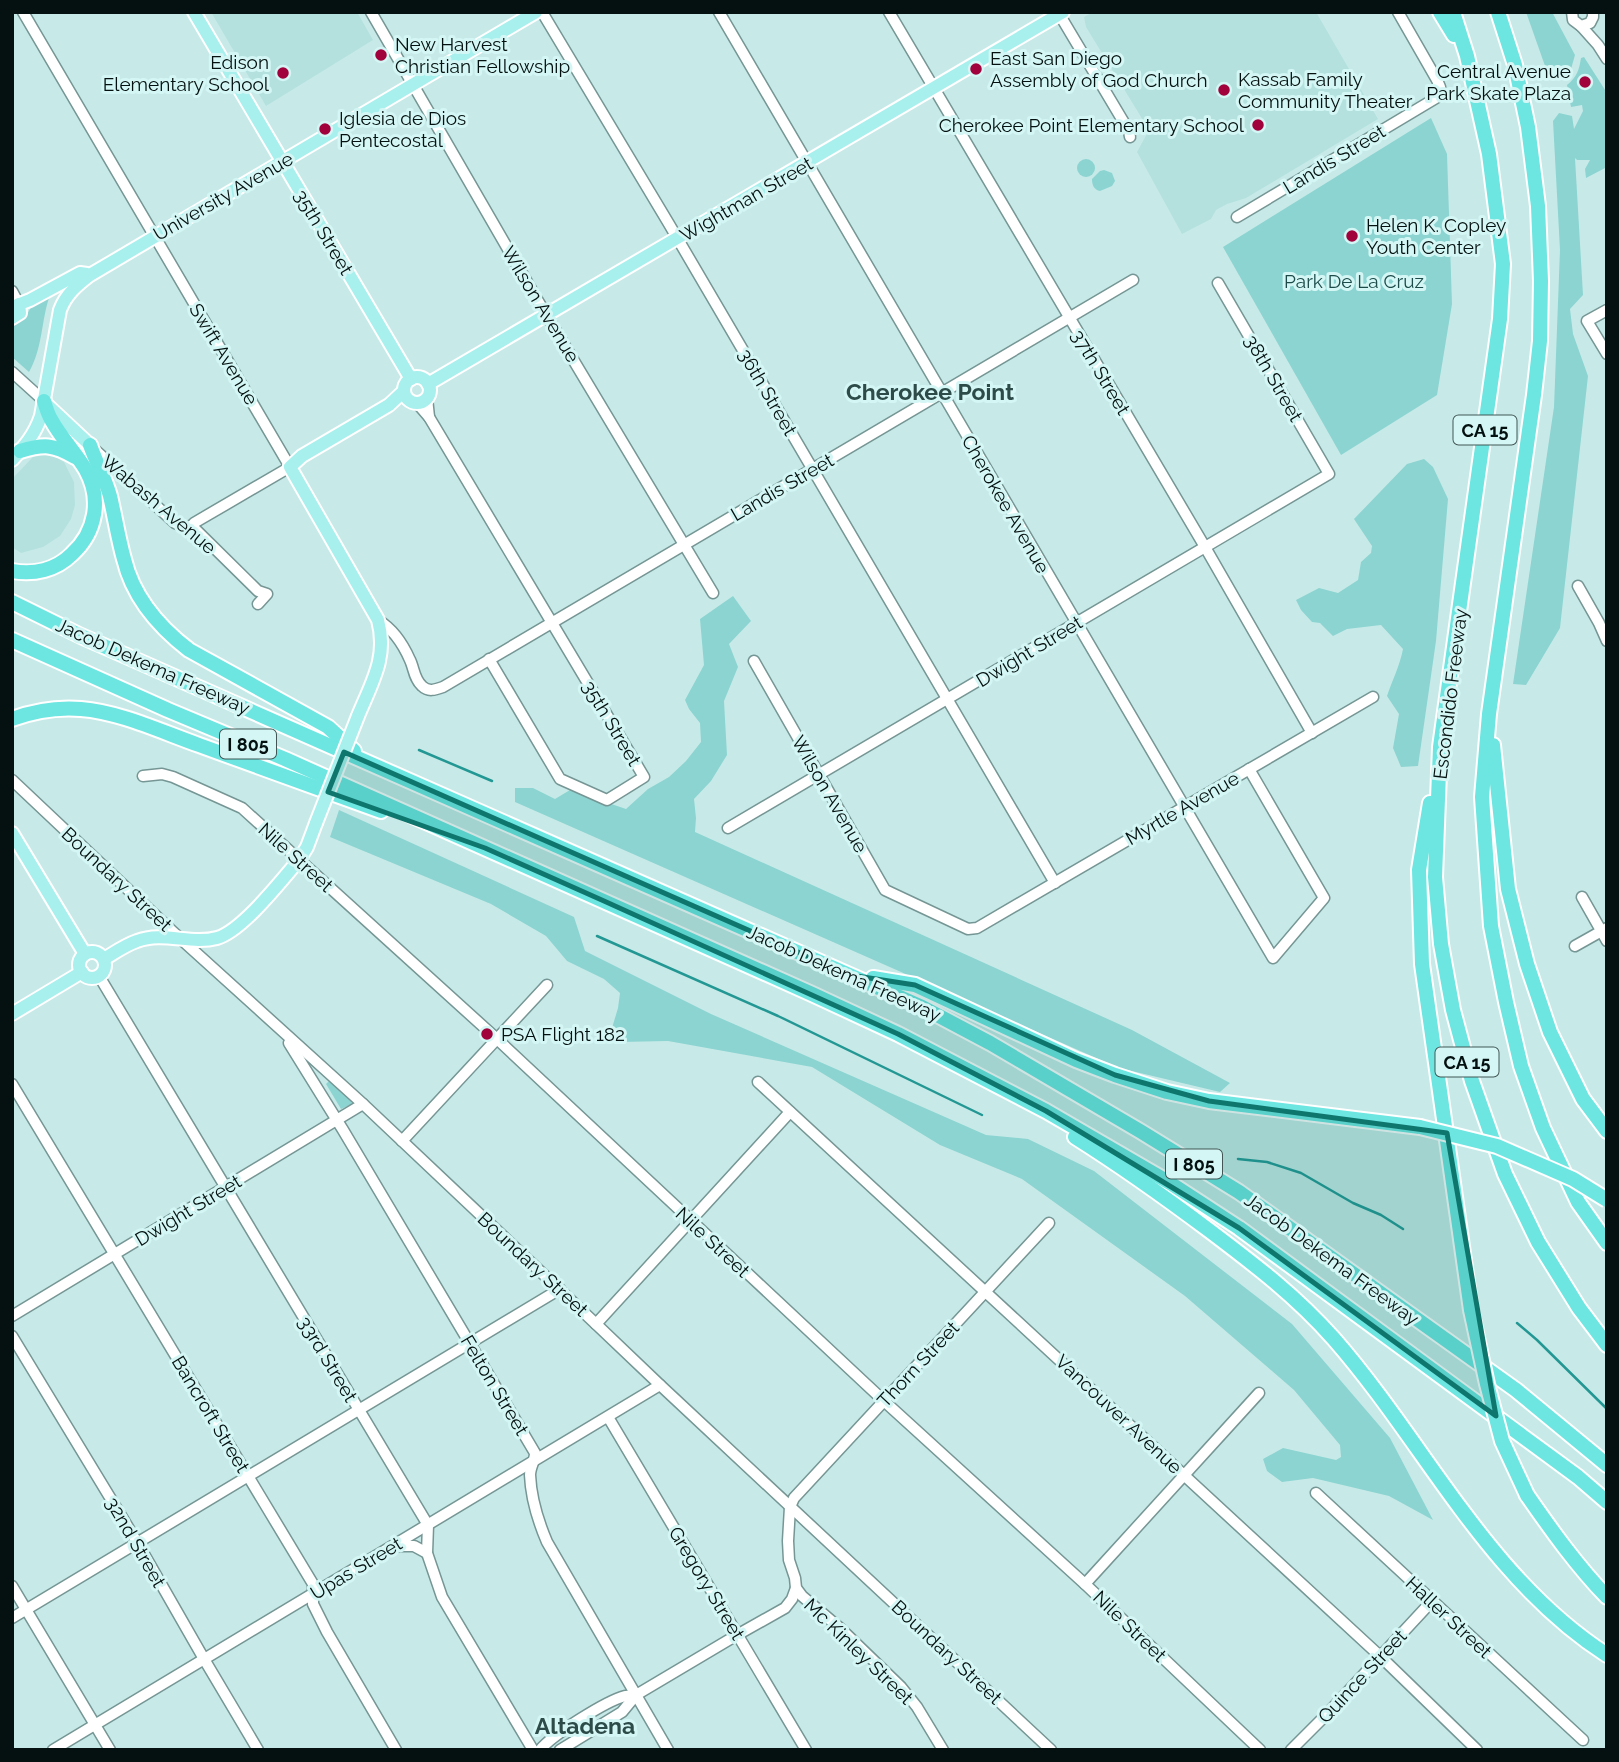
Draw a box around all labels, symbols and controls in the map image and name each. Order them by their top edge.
place label: New Harvest Christian Fellowship [395,33,570,77]
marker: New Harvest Christian Fellowship [373,47,389,63]
place label: East San Diego Assembly of God Church [990,47,1208,91]
place label: Edison Elementary School [103,51,270,95]
place label: Central Avenue Park Skate Plaza [1426,60,1571,104]
marker: East San Diego Assembly of God Church [968,61,984,77]
marker: Edison Elementary School [275,65,291,81]
place label: Kassab Family Community Theater [1238,68,1413,112]
marker: Central Avenue Park Skate Plaza [1577,74,1593,90]
marker: Kassab Family Community Theater [1216,82,1232,98]
place label: Iglesia de Dios Pentecostal [339,107,466,151]
place label: Cherokee Point Elementary School [939,114,1245,136]
marker: Cherokee Point Elementary School [1250,117,1266,133]
street label: Landis Street [1279,120,1390,198]
marker: Iglesia de Dios Pentecostal [317,121,333,137]
street label: University Avenue [149,147,297,245]
street label: Wightman Street [676,152,817,246]
street label: 35th Street [290,185,358,279]
place label: Helen K. Copley Youth Center [1366,214,1506,258]
marker: Helen K. Copley Youth Center [1344,228,1360,244]
street label: Wilson Avenue [498,242,584,366]
park label: Park De La Cruz [1284,270,1424,292]
street label: Swift Avenue [185,299,263,409]
street label: 37th Street [1067,326,1135,419]
street label: 38th Street [1240,331,1308,426]
street label: 36th Street [734,345,802,440]
district label: Cherokee Point [846,378,1014,405]
road number: CA 15 [1454,416,1516,444]
street label: Cherokee Avenue [958,431,1054,577]
street label: Landis Street [727,448,838,525]
street label: Wabash Avenue [97,450,221,558]
street label: Escondido Freeway [1429,607,1471,781]
street label: Dwight Street [972,610,1087,691]
street label: Jacob Dekema Freeway [53,613,253,719]
street label: 35th Street [578,676,646,770]
road number: I 805 [220,730,276,758]
street label: Wilson Avenue [788,731,872,857]
street label: Myrtle Avenue [1121,767,1243,849]
street label: Nile Street [254,818,338,897]
street label: Boundary Street [57,822,177,936]
street label: Jacob Dekema Freeway [744,920,944,1026]
place label: PSA Flight 182 [501,1023,625,1045]
marker: PSA Flight 182 [479,1026,495,1042]
road number: CA 15 [1436,1048,1498,1077]
road number: I 805 [1166,1149,1222,1178]
street label: Dwight Street [131,1169,246,1250]
street label: Jacob Dekema Freeway [1241,1188,1423,1330]
street label: Nile Street [672,1202,755,1282]
street label: Boundary Street [473,1207,593,1321]
street label: 33rd Street [294,1312,362,1406]
street label: Thorn Street [873,1316,964,1411]
street label: Felton Street [456,1331,534,1440]
street label: Vancouver Avenue [1051,1350,1187,1478]
street label: Bancroft Street [168,1352,255,1477]
street label: 32nd Street [101,1493,171,1592]
street label: Gregory Street [665,1522,750,1644]
street label: Upas Street [306,1532,406,1604]
street label: Haller Street [1401,1572,1497,1663]
street label: Nile Street [1089,1586,1171,1667]
street label: Mc Kinley Street [800,1594,918,1709]
street label: Boundary Street [887,1595,1007,1709]
street label: Quince Street [1313,1624,1411,1727]
district label: Altadena [535,1712,635,1739]

